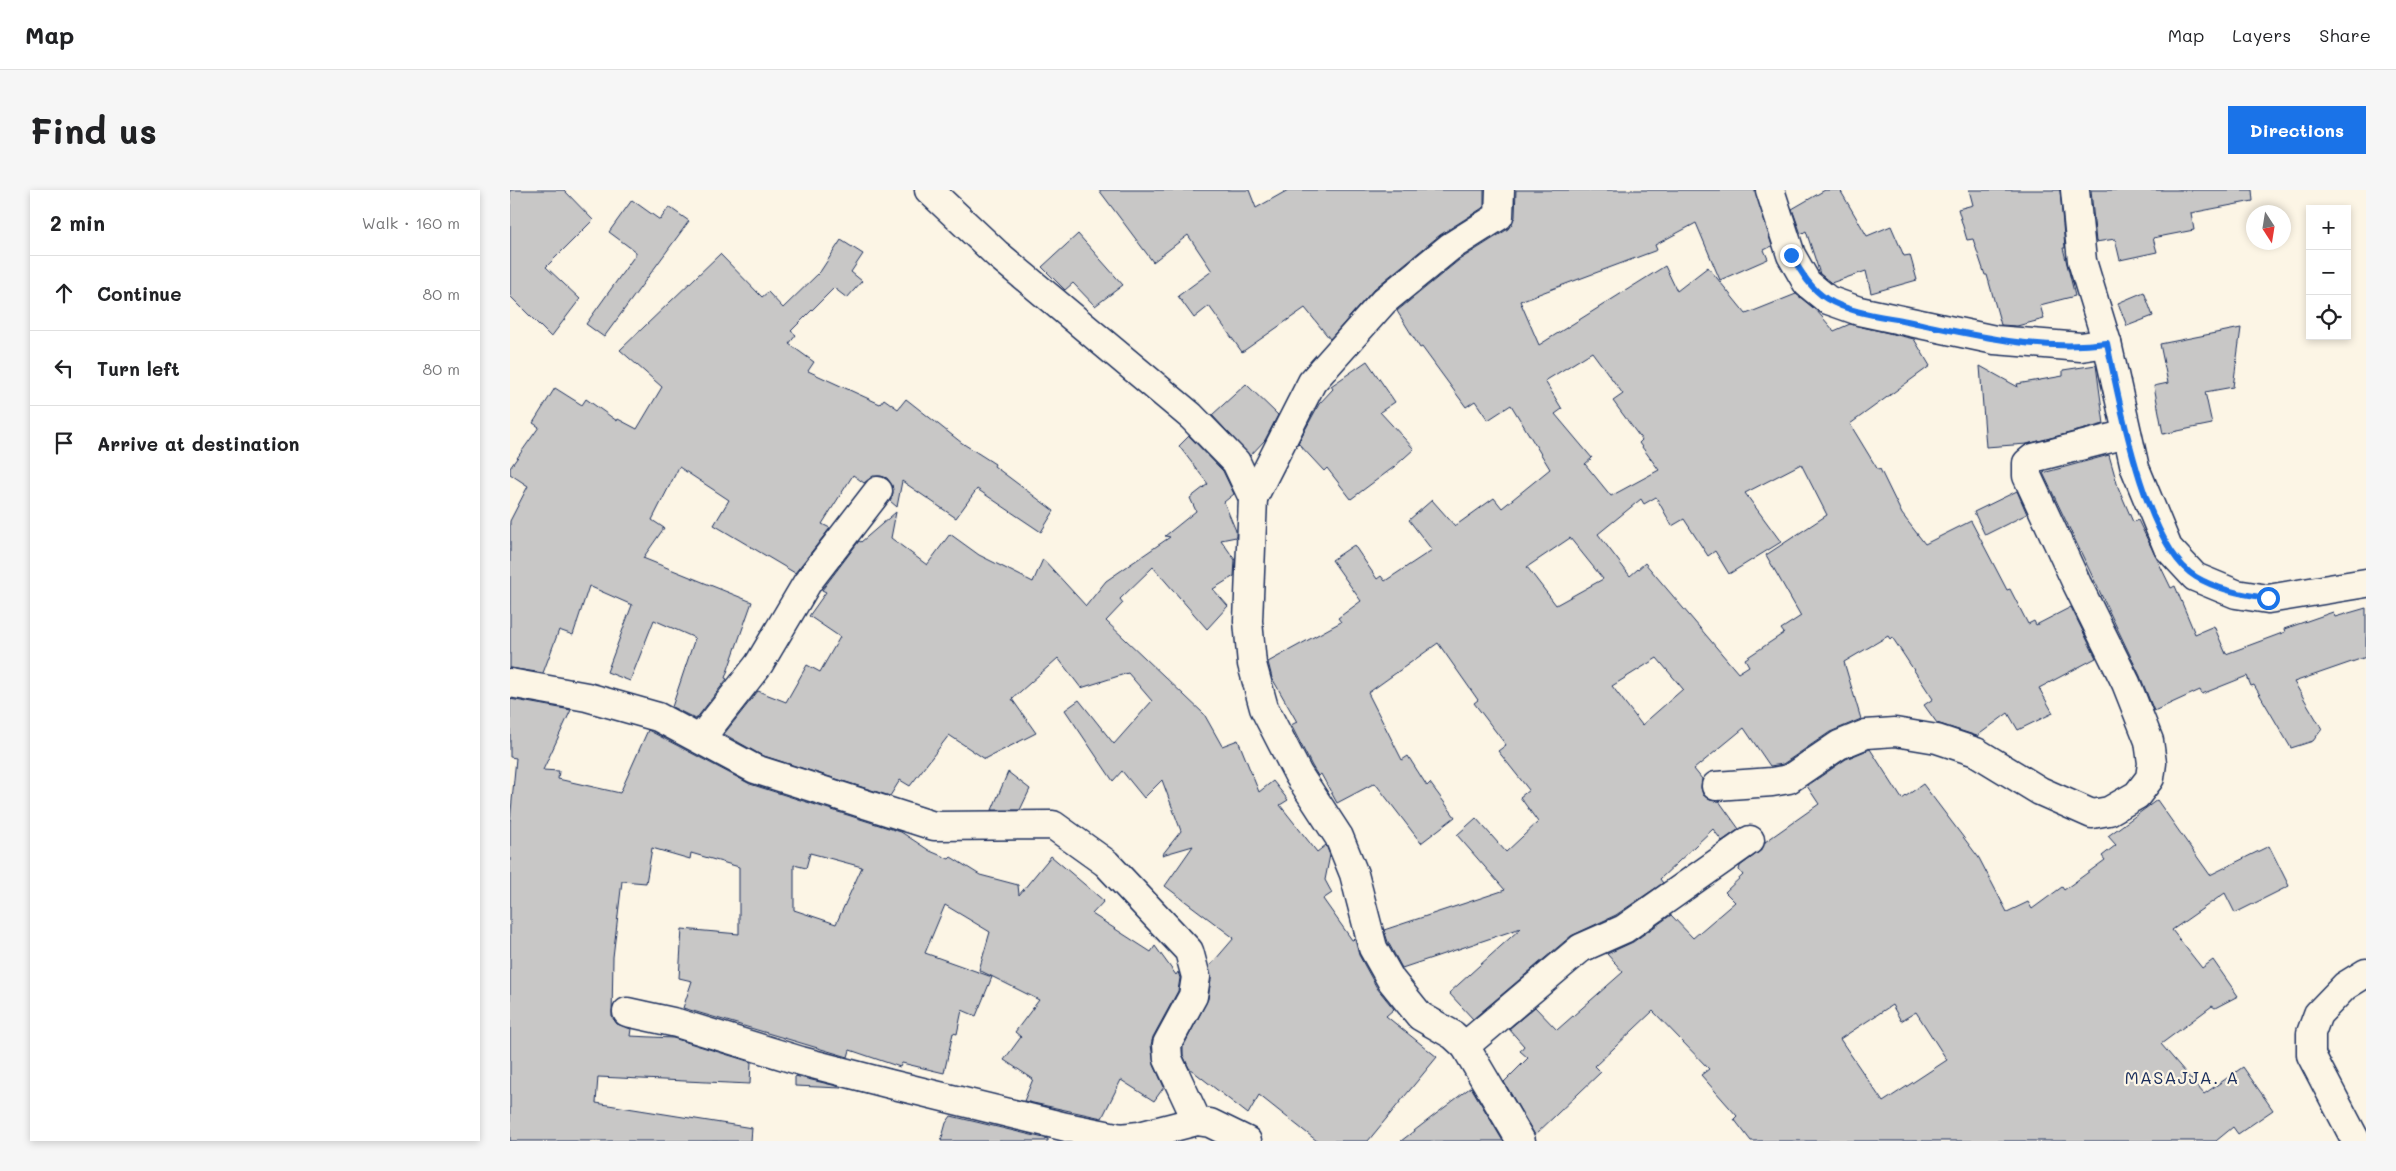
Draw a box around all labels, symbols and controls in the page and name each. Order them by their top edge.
text: Map [25,19,74,50]
text: Map [2168,23,2204,47]
text: Layers [2232,23,2291,47]
text: Share [2319,23,2371,47]
button: Directions [2228,106,2366,154]
text: Find us [30,107,157,153]
north arrow [2246,205,2291,250]
map controls [2306,205,2351,340]
button: + [2306,205,2351,250]
text: 2 min [50,209,105,236]
text: Walk · 160 m [362,212,460,233]
route end [1780,244,1803,267]
button: − [2306,250,2351,295]
icon: ahead [50,279,78,307]
text: Continue [97,281,182,306]
text: 80 m [423,283,460,304]
button: locate [2306,295,2351,340]
icon: left [50,354,78,382]
text: Turn left [97,356,180,381]
text: 80 m [423,358,460,379]
icon: arrive [50,429,78,457]
text: Arrive at destination [97,431,300,456]
route start [2257,587,2280,610]
district label: MASAJJA. A [2124,1065,2240,1089]

